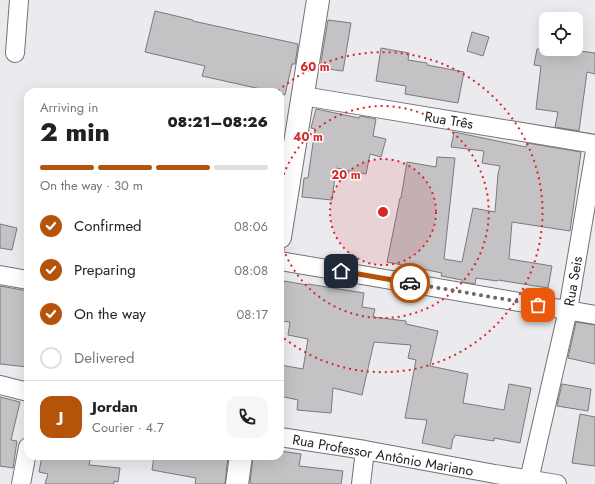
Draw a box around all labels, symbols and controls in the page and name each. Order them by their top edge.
map controls [539,12,583,56]
button: locate [539,12,583,56]
text: 60 m [300,58,330,76]
text: Arriving in [40,98,98,117]
street label: Rua Três [423,106,475,134]
text: 08:21–08:26 [167,111,268,133]
text: 2 min [40,113,110,151]
text: 40 m [293,128,323,146]
text: 20 m [331,166,361,184]
text: On the way · 30 m [40,176,143,195]
centre of rings [376,205,390,219]
icon: check [40,215,62,237]
text: Confirmed [74,215,142,237]
text: 08:06 [234,217,268,236]
pin [324,254,358,288]
street label: Rua Seis [559,254,587,308]
icon: check [40,259,62,281]
text: Preparing [74,259,136,281]
icon: home [330,260,352,282]
text: 08:08 [234,261,268,280]
courier [390,263,430,303]
icon: car [399,272,421,294]
pin [521,288,555,322]
icon: bag [527,294,549,316]
icon: check [40,303,62,325]
text: On the way [74,303,146,325]
text: 08:17 [237,305,268,324]
text: Delivered [74,347,135,369]
text: Jordan [92,396,138,418]
button: phone [226,396,268,438]
text: J [59,406,63,428]
text: Courier · 4.7 [92,418,164,437]
street label: Rua Professor Antônio Mariano [291,429,475,481]

